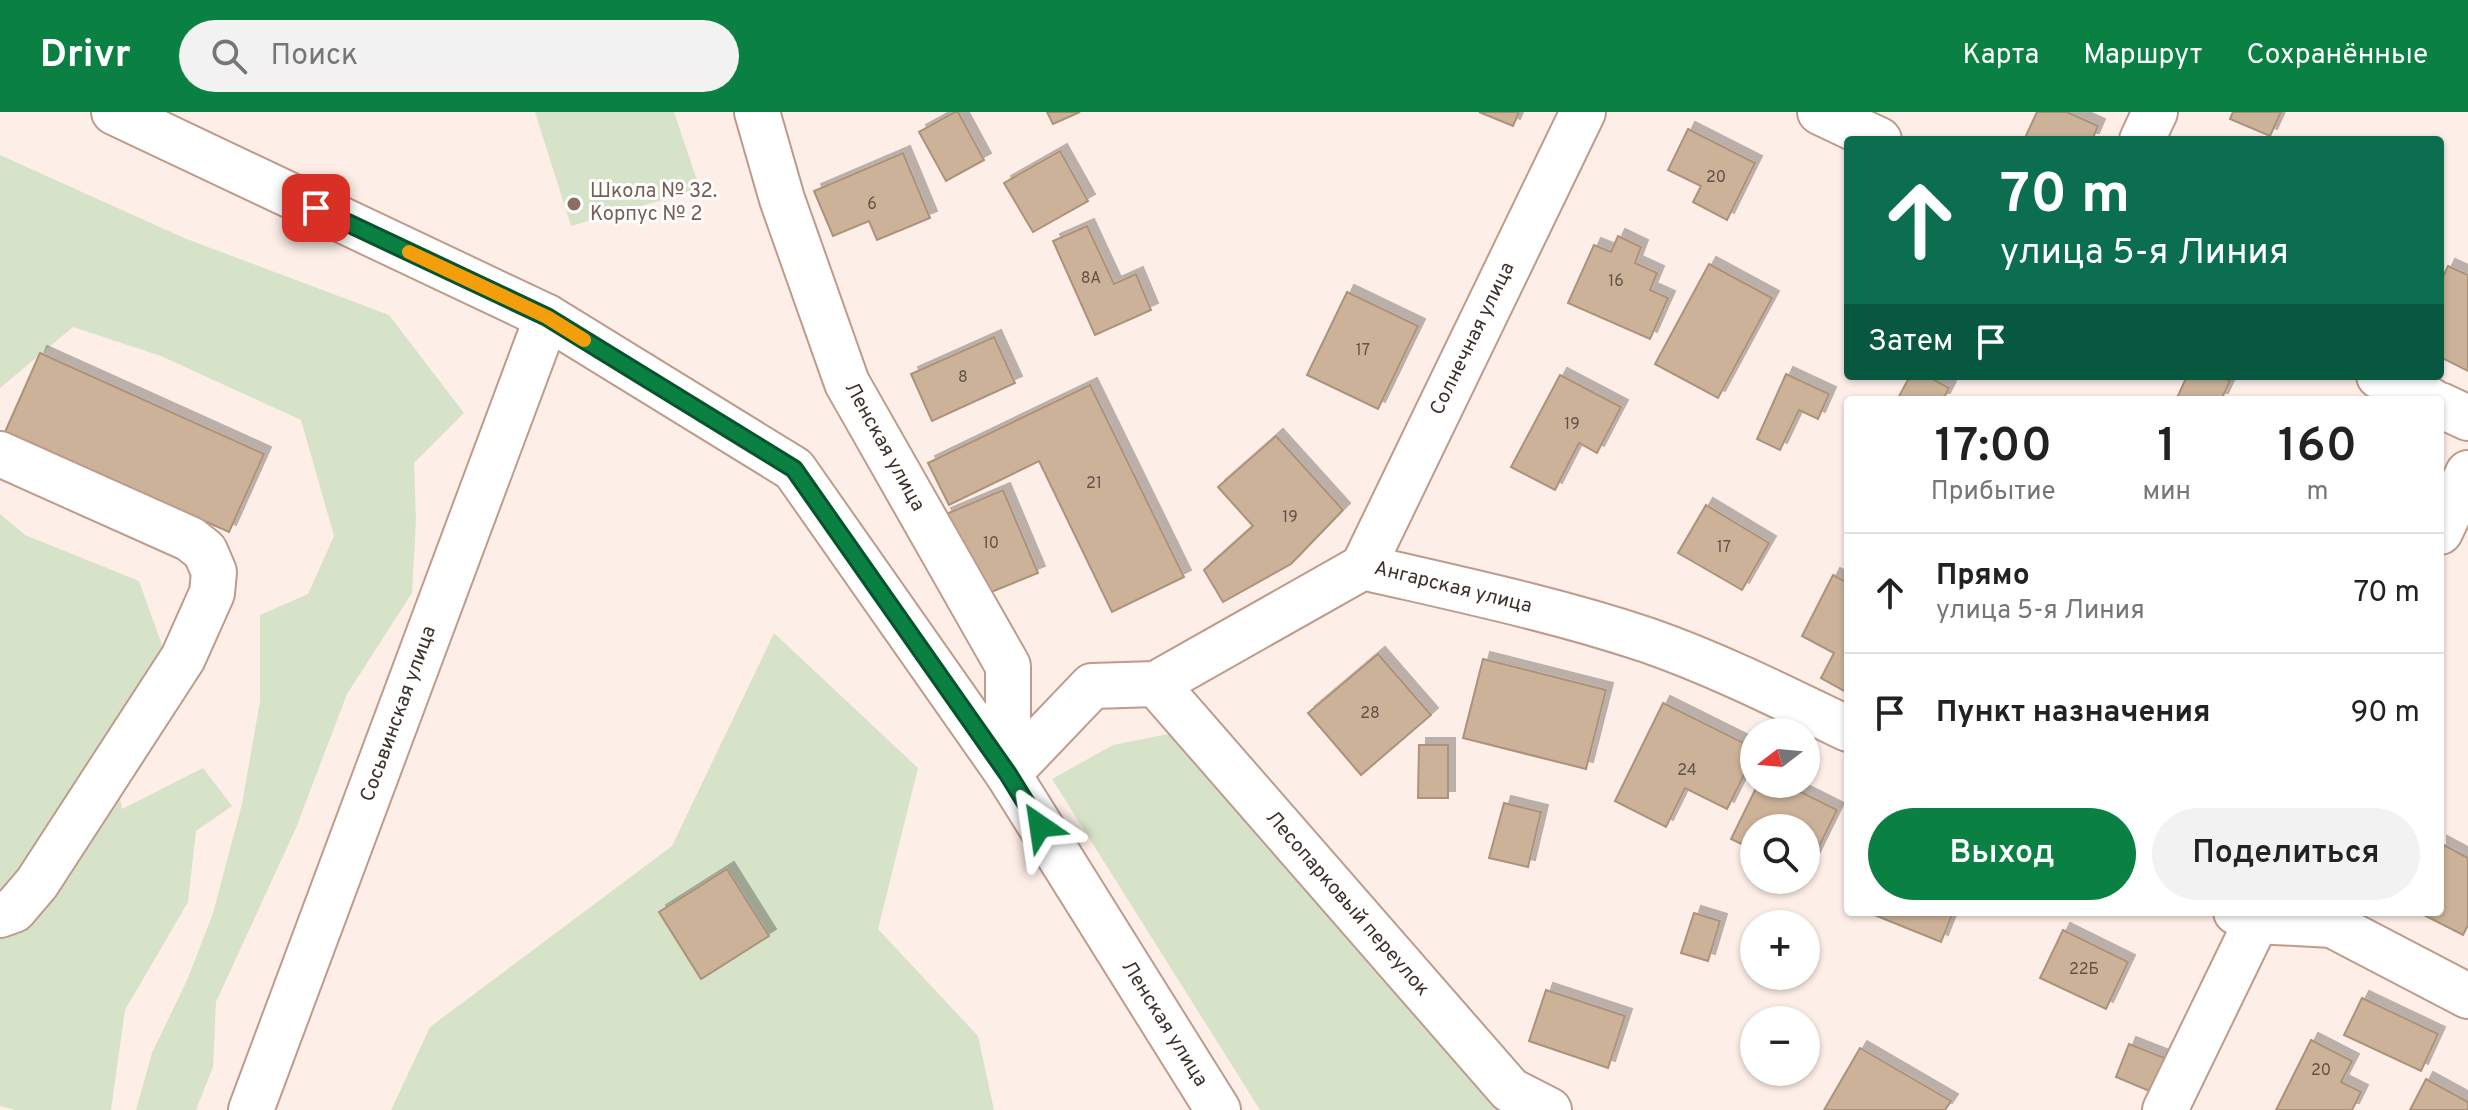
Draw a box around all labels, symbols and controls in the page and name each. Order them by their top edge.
search box [179,20,739,92]
text: Drivr [40,32,131,81]
icon: search [207,34,251,78]
text: Поиск [271,38,358,75]
text: Карта [1963,38,2039,74]
text: Маршрут [2083,38,2202,74]
text: Сохранённые [2246,38,2428,74]
text: 70 m [2000,162,2130,232]
house number: 20 [1706,168,1726,188]
icon: ahead [1868,168,1972,272]
pin [282,174,350,242]
place label: Школа № 32. Корпус № 2 [590,179,717,228]
icon: arrive [294,186,338,230]
marker: Школа № 32. Корпус № 2 [565,195,583,213]
house number: 6 [867,195,877,215]
text: улица 5-я Линия [2000,231,2289,277]
street label: Солнечная улица [1425,258,1521,420]
house number: 8А [1081,269,1101,289]
house number: 16 [1608,272,1624,292]
icon: arrive [1969,320,2013,364]
text: Затем [1868,324,1953,361]
house number: 17 [1356,341,1370,361]
house number: 8 [958,368,968,388]
street label: Ленская улица [838,378,930,516]
house number: 19 [1564,415,1580,435]
text: 17:00 [1934,418,2052,478]
text: 1 [2157,418,2176,478]
text: 160 [2278,418,2357,478]
house number: 21 [1086,474,1102,494]
text: Прибытие [1931,476,2056,509]
text: мин [2142,476,2191,509]
text: m [2306,476,2328,509]
house number: 19 [1282,508,1298,528]
house number: 10 [983,534,999,554]
house number: 17 [1717,538,1731,558]
street label: Ангарская улица [1371,556,1535,620]
text: Прямо [1936,558,2030,595]
icon: ahead [1868,571,1912,615]
text: 70 m [2354,575,2420,612]
text: улица 5-я Линия [1936,595,2145,628]
street label: Сосьвинская улица [355,622,443,806]
icon: arrive [1868,691,1912,735]
text: Пункт назначения [1936,695,2210,732]
text: 90 m [2351,695,2420,732]
house number: 28 [1360,704,1380,724]
north arrow [1740,718,1820,798]
map controls [1740,718,1820,1086]
house number: 24 [1677,761,1697,781]
position arrow [998,784,1082,868]
street label: Лесопарковый переулок [1259,806,1435,1002]
button: Выход [1868,808,2136,900]
button: Поделиться [2152,808,2420,900]
button: search [1740,814,1820,894]
button: + [1740,910,1820,990]
street label: Ленская улица [1115,956,1213,1092]
house number: 22Б [2069,960,2099,980]
button: − [1740,1006,1820,1086]
house number: 20 [2311,1061,2331,1081]

